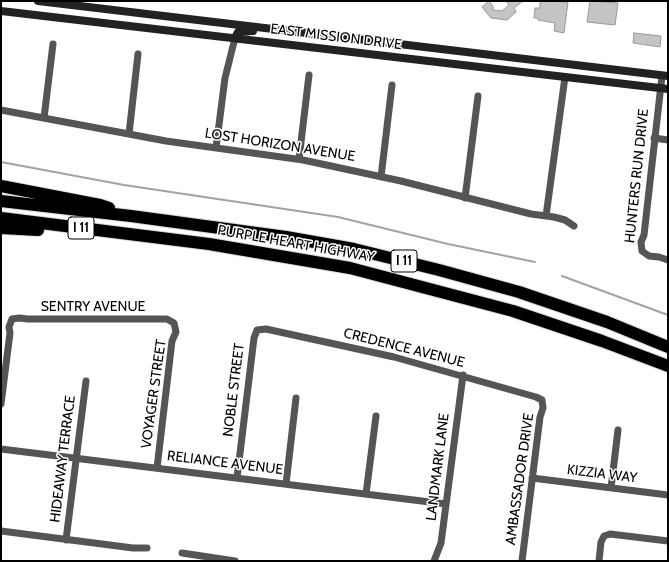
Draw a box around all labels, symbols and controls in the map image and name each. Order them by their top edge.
street label: EAST MISSION DRIVE [269,21,403,53]
street label: HUNTERS RUN DRIVE [622,108,652,244]
street label: LOST HORIZON AVENUE [204,125,356,165]
road number: I 11 [68,217,94,239]
street label: PURPLE HEART HIGHWAY [216,222,376,266]
road number: I 11 [391,250,417,272]
street label: SENTRY AVENUE [41,299,145,315]
street label: CREDENCE AVENUE [342,325,466,371]
street label: VOYAGER STREET [138,338,170,450]
street label: NOBLE STREET [220,342,248,438]
street label: HIDEAWAY TERRACE [47,394,79,524]
street label: LANDMARK LANE [423,412,453,522]
street label: AMBASSADOR DRIVE [502,412,538,546]
street label: RELIANCE AVENUE [166,448,284,478]
street label: KIZZIA WAY [566,461,638,487]

